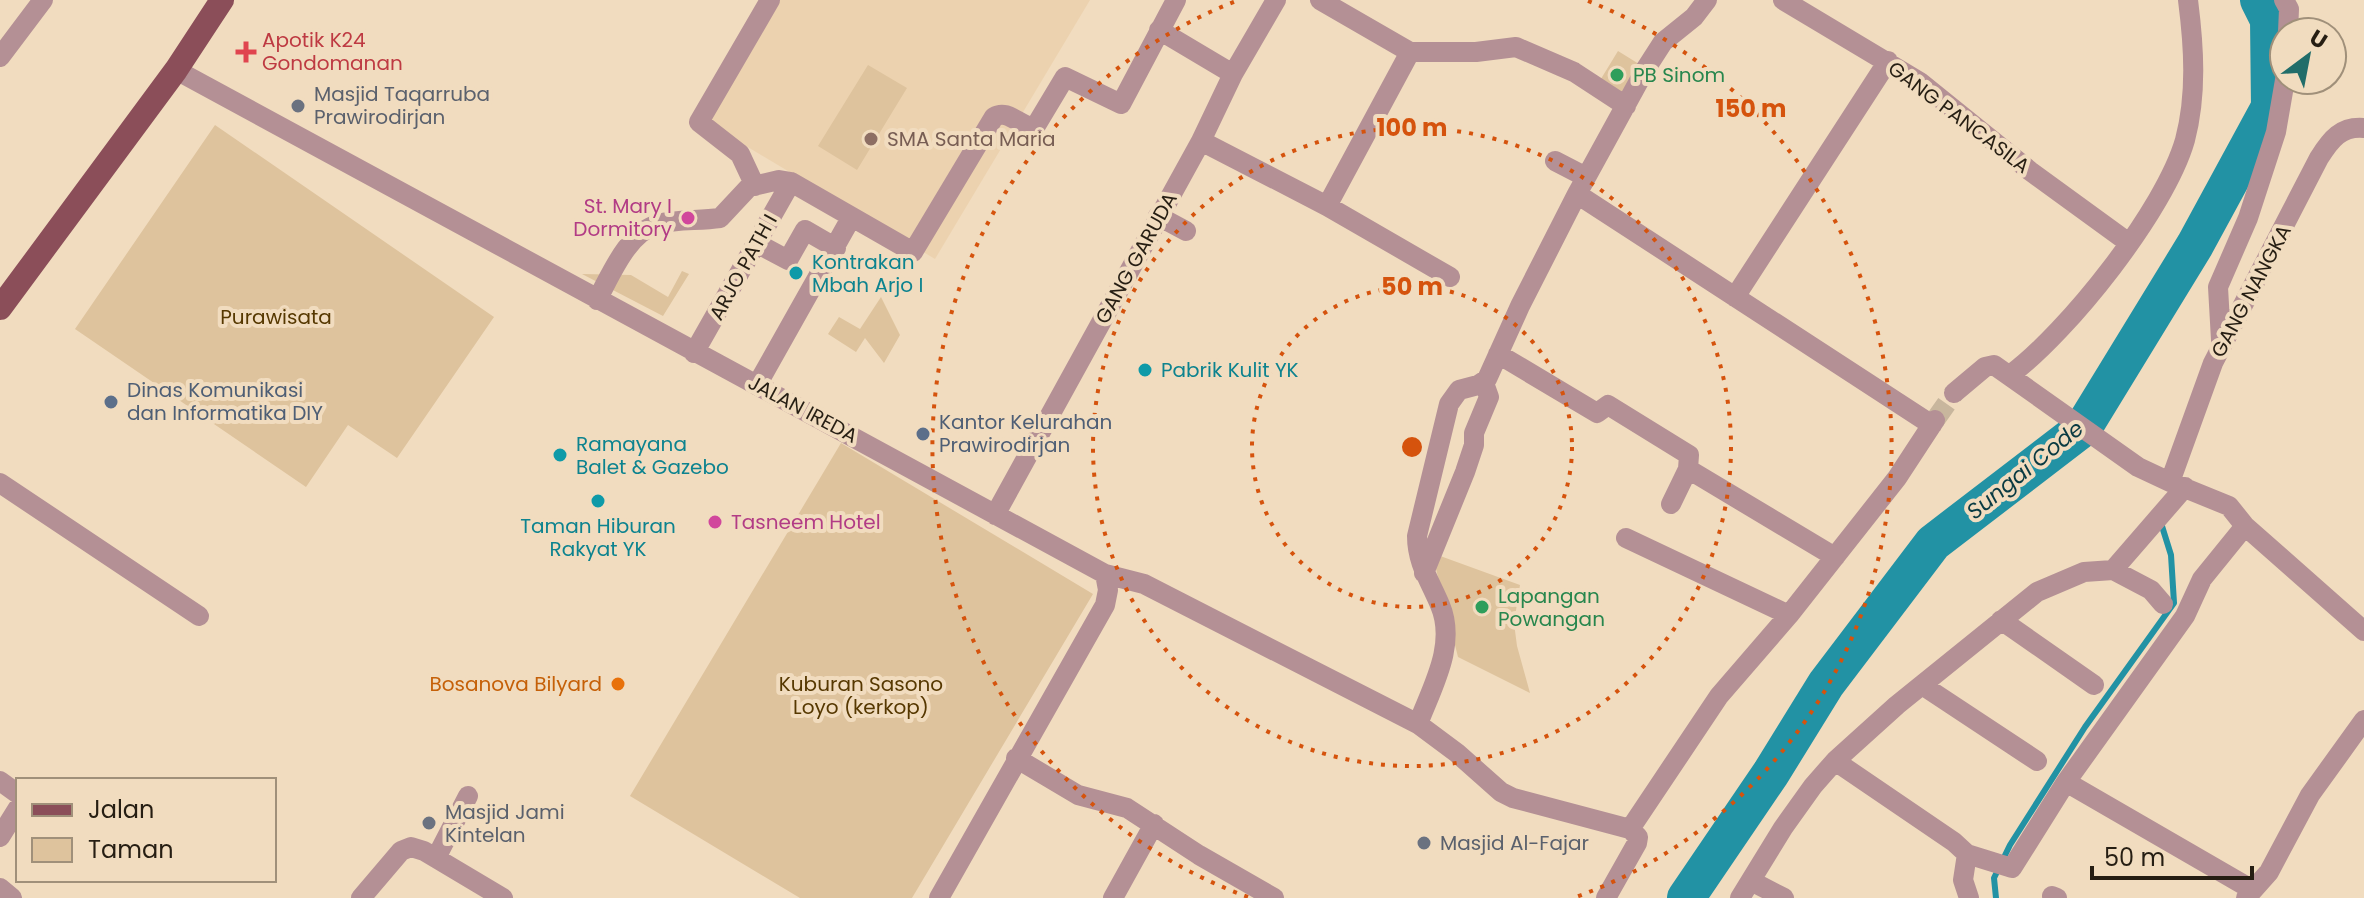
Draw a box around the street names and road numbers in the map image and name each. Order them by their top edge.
street label: GANG PANCASILA [1882,54,2036,180]
street label: GANG GARUDA [1088,187,1184,329]
street label: ARJO PATH I [702,209,784,325]
street label: GANG NANGKA [2204,220,2298,362]
street label: JALAN IREDA [743,368,863,450]

